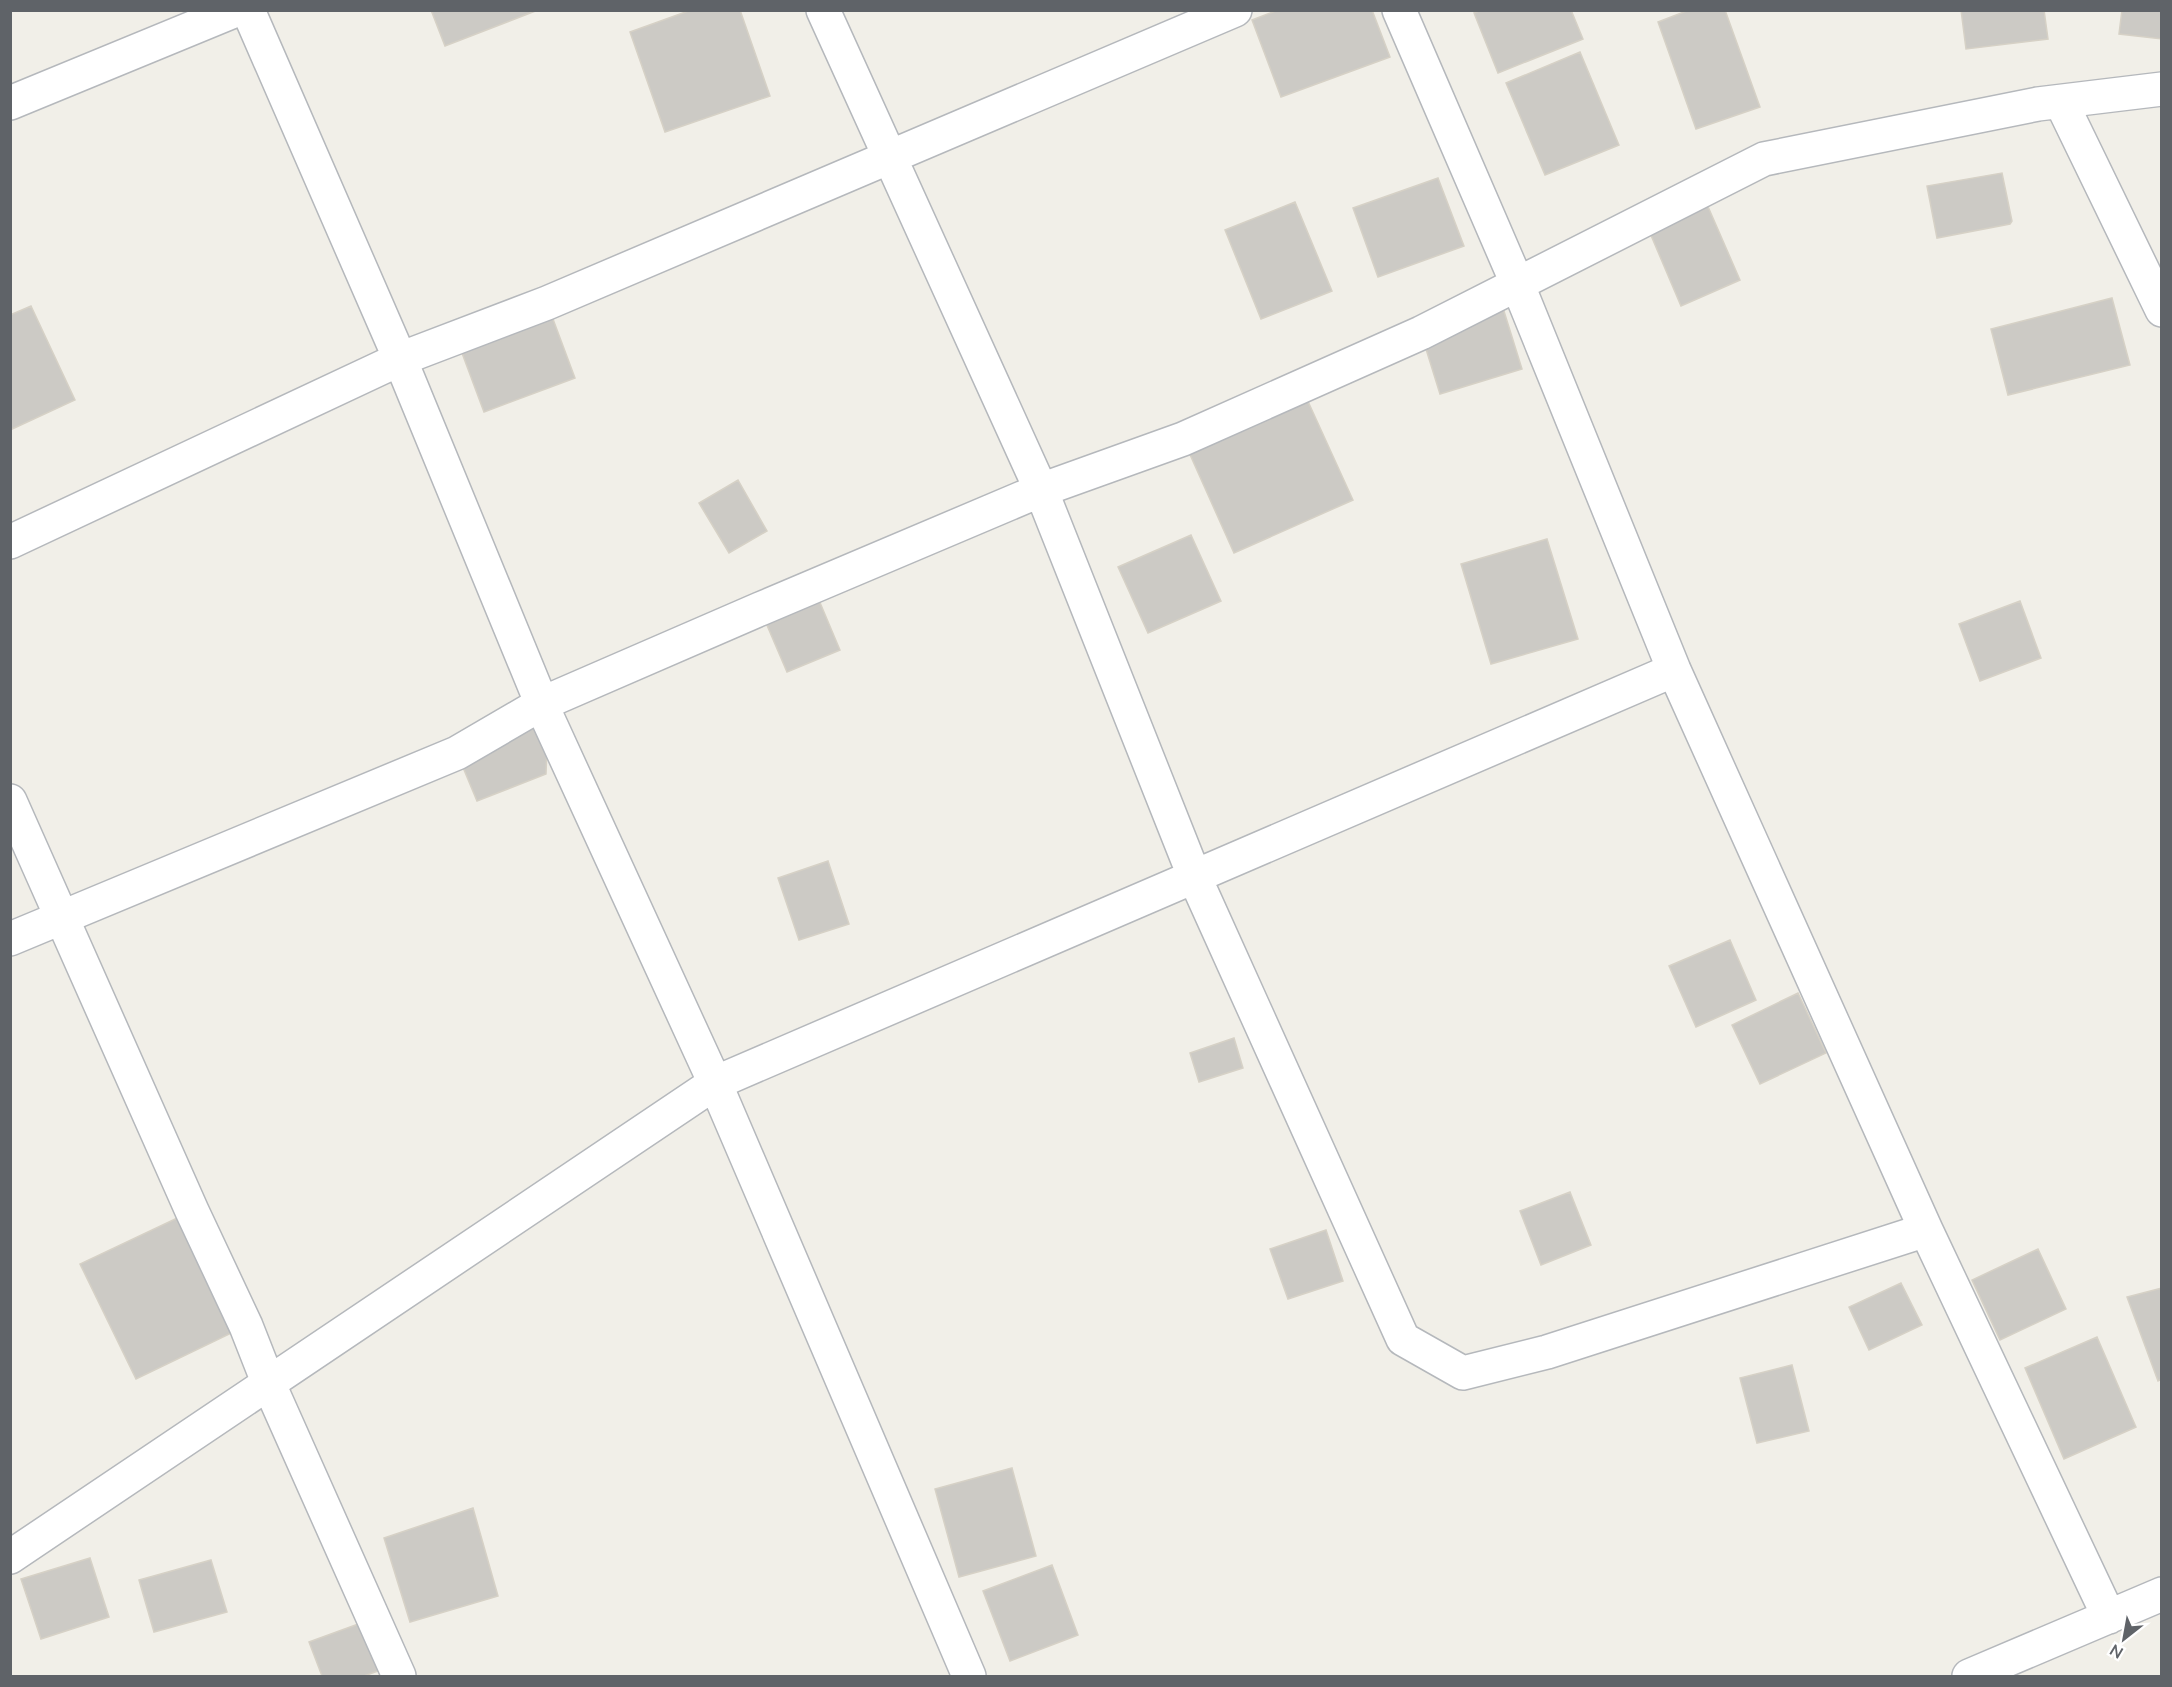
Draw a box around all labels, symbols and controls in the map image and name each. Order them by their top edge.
north arrow [2094,1609,2154,1669]
text: N [2106,1640,2127,1664]

